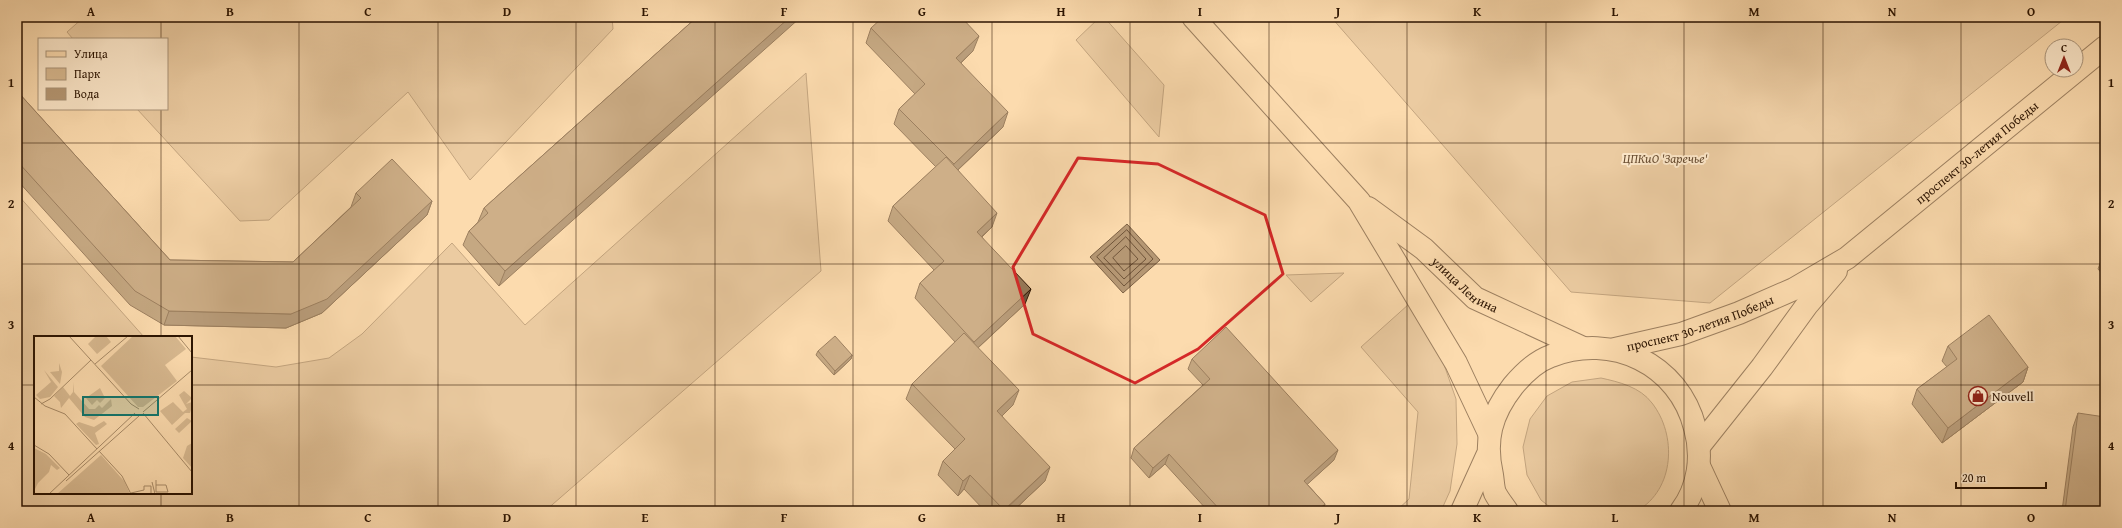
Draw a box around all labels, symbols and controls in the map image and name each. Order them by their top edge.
text: A [87,2,96,21]
text: B [226,2,234,21]
text: C [364,2,372,21]
text: D [503,2,511,21]
text: E [642,2,649,21]
text: F [781,2,788,21]
text: G [918,2,926,21]
text: H [1056,2,1066,21]
text: I [1198,2,1202,21]
text: J [1334,2,1341,21]
text: K [1473,2,1482,21]
text: L [1612,2,1619,21]
text: M [1748,2,1760,21]
text: N [1888,2,1897,21]
text: O [2027,2,2035,21]
legend [38,38,168,110]
north arrow [2044,38,2084,78]
text: С [2061,40,2067,56]
text: Улица [74,45,108,62]
text: Парк [74,65,101,82]
text: 1 [8,73,14,92]
text: 1 [2108,73,2114,92]
text: Вода [74,85,99,102]
street label: проспект 30-летия Победы [1911,96,2042,208]
park label: ЦПКиО 'Заречье' [1623,149,1708,168]
text: 2 [8,194,15,213]
text: 2 [2108,194,2115,213]
street label: улица Ленина [1427,251,1502,317]
street label: проспект 30-летия Победы [1625,290,1776,356]
text: 3 [8,315,14,334]
text: 3 [2108,315,2114,334]
inset map [34,336,192,494]
shop icon: Nouvell [1967,385,1989,407]
place label: Nouvell [1992,387,2034,406]
text: 4 [8,436,15,455]
text: 4 [2108,436,2115,455]
scale bar [1956,464,2046,490]
text: 20 m [1962,469,1986,486]
text: A [87,508,96,527]
text: B [226,508,234,527]
text: C [364,508,372,527]
text: D [503,508,511,527]
text: E [642,508,649,527]
text: F [781,508,788,527]
text: G [918,508,926,527]
text: H [1056,508,1066,527]
text: I [1198,508,1202,527]
text: J [1334,508,1341,527]
text: K [1473,508,1482,527]
text: L [1612,508,1619,527]
text: M [1748,508,1760,527]
text: N [1888,508,1897,527]
text: O [2027,508,2035,527]

